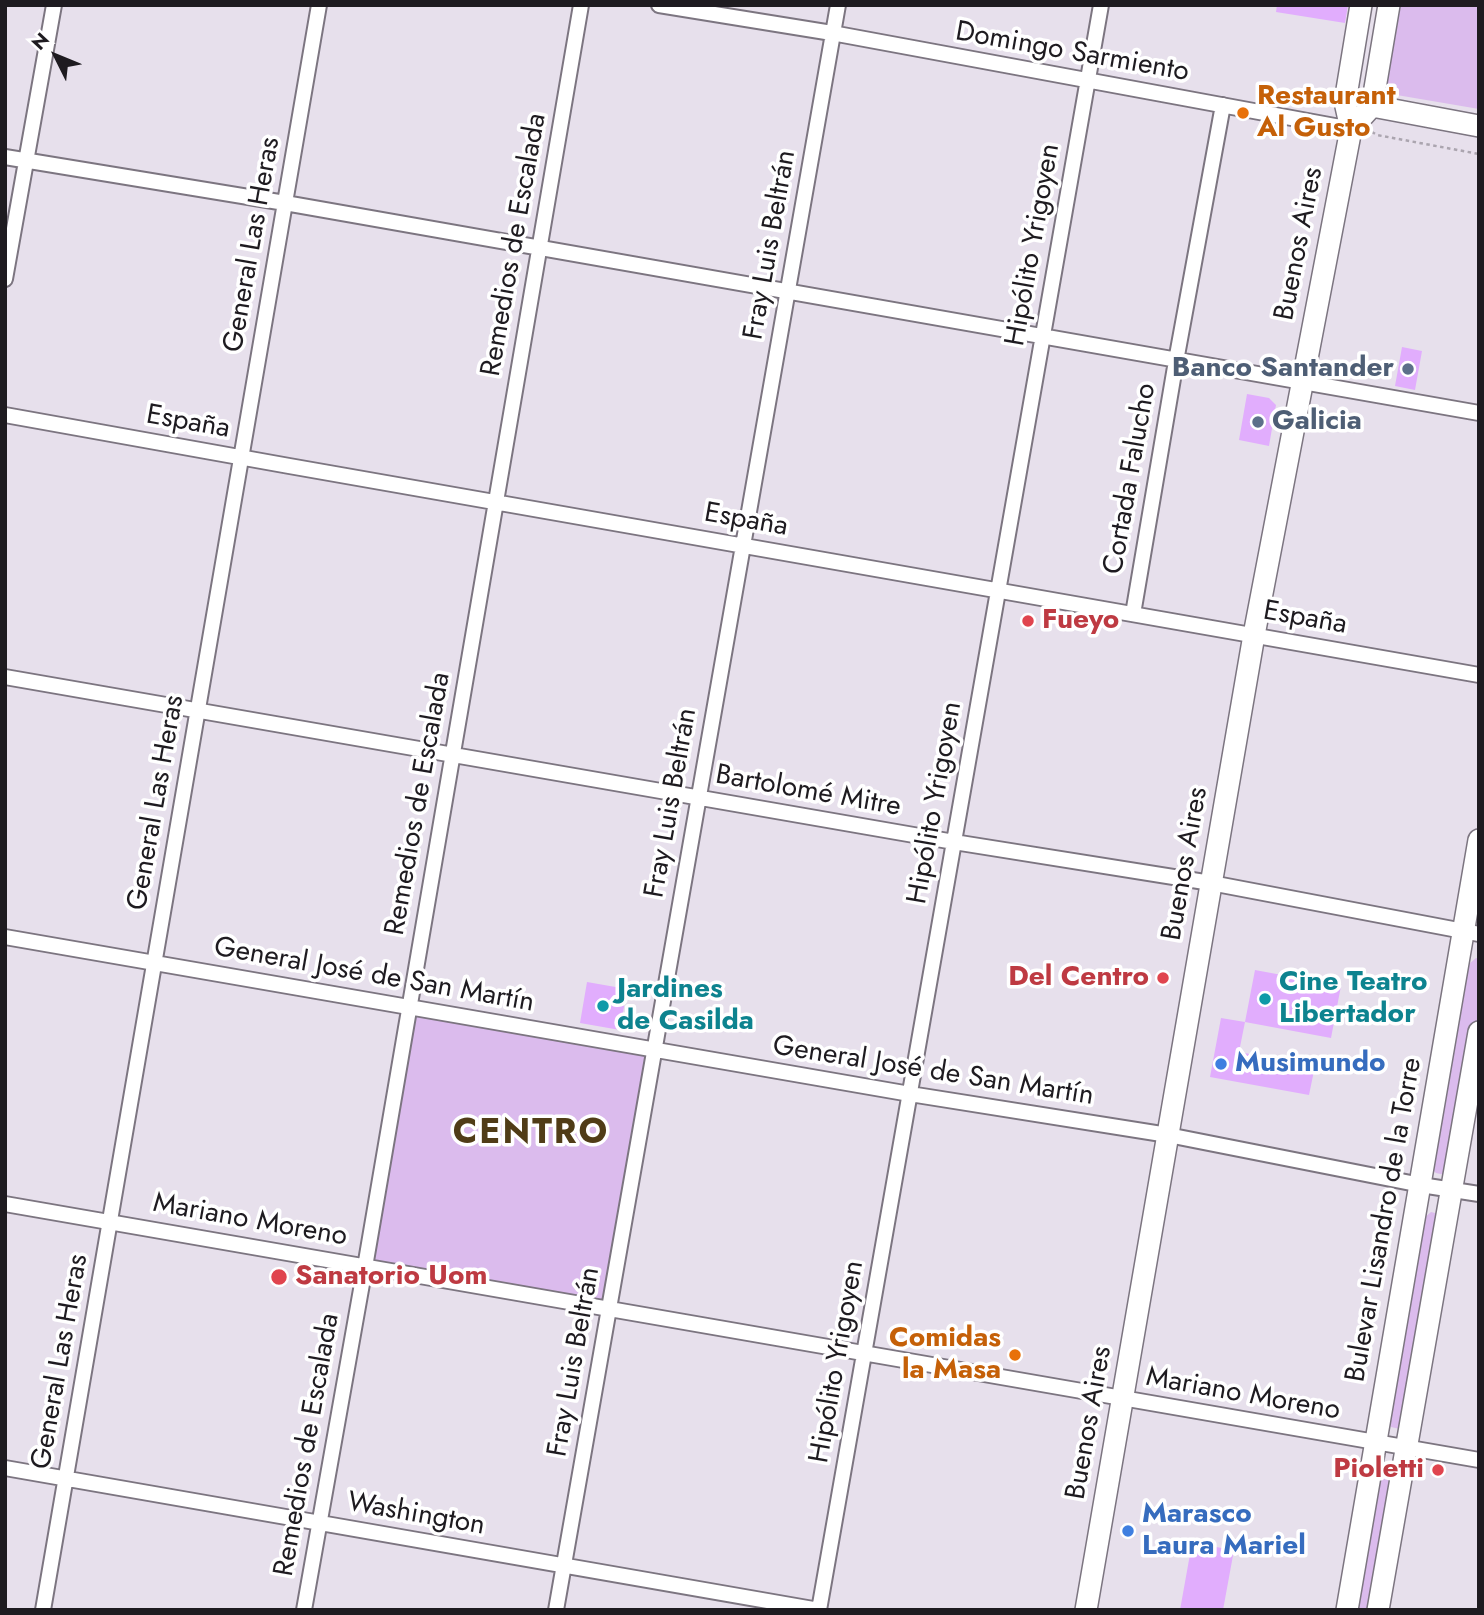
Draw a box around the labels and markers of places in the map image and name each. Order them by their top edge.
place label: Restaurant Al Gusto [1257,80,1396,146]
marker: Restaurant Al Gusto [1235,105,1251,121]
place label: Banco Santander [1172,352,1394,386]
marker: Banco Santander [1400,361,1416,377]
place label: Galicia [1272,405,1362,439]
marker: Galicia [1250,414,1266,430]
place label: Fueyo [1042,604,1119,638]
marker: Fueyo [1020,613,1036,629]
place label: Del Centro [1008,961,1149,995]
place label: Cine Teatro Libertador [1279,966,1427,1032]
marker: Del Centro [1155,970,1171,986]
place label: Jardines de Casilda [617,973,754,1039]
marker: Cine Teatro Libertador [1257,991,1273,1007]
marker: Jardines de Casilda [595,998,611,1014]
place label: Musimundo [1235,1047,1385,1081]
marker: Musimundo [1213,1056,1229,1072]
place label: Sanatorio Uom [295,1260,487,1294]
marker: Sanatorio Uom [269,1267,289,1287]
place label: Comidas la Masa [889,1322,1001,1388]
marker: Comidas la Masa [1007,1347,1023,1363]
place label: Pioletti [1333,1453,1424,1487]
marker: Pioletti [1430,1462,1446,1478]
place label: Marasco Laura Mariel [1142,1498,1306,1564]
marker: Marasco Laura Mariel [1120,1523,1136,1539]

